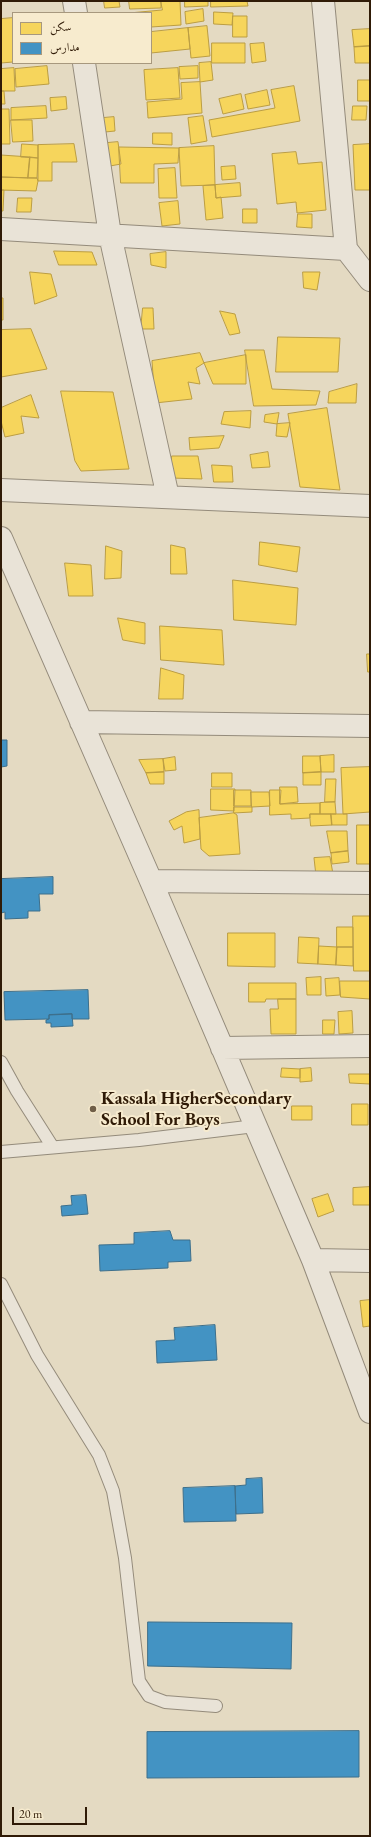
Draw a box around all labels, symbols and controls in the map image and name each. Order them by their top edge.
legend [12,12,152,64]
text: سكن [50,19,71,35]
text: مدارس [50,39,80,55]
place label: Kassala HigherSecondary School For Boys [101,1088,292,1130]
marker: Kassala HigherSecondary School For Boys [88,1104,98,1114]
scale bar [14,1799,89,1825]
text: 20 m [19,1806,42,1822]

